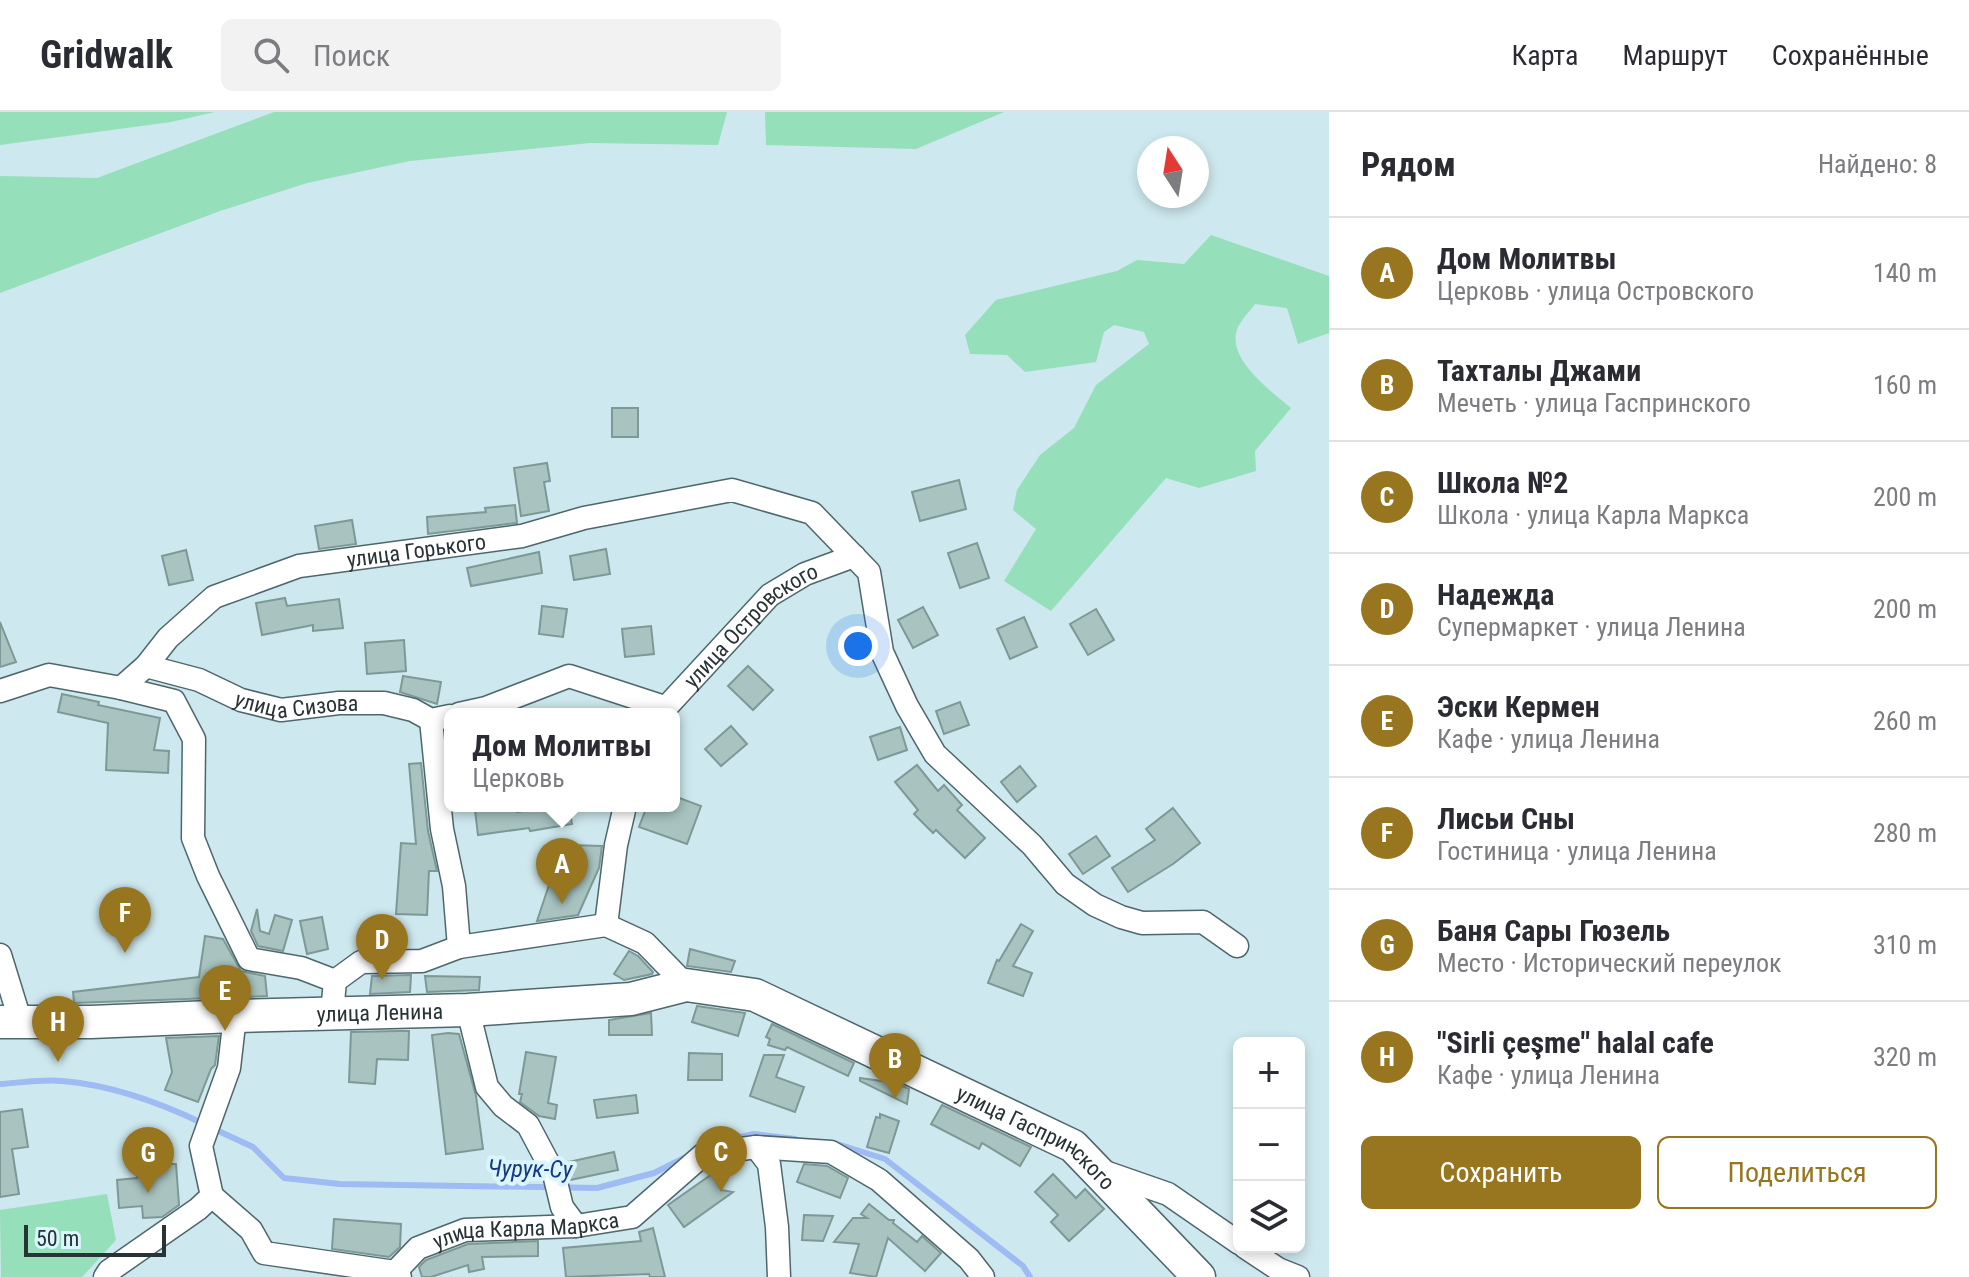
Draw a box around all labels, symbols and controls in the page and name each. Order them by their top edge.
search box [221,19,781,91]
text: Gridwalk [40,33,173,77]
icon: search [249,33,293,77]
text: Поиск [313,38,390,73]
text: Карта [1512,39,1578,72]
text: Маршрут [1622,39,1728,72]
text: Сохранённые [1772,39,1929,72]
north arrow [1137,136,1209,208]
text: Рядом [1361,144,1456,184]
text: Найдено: 8 [1818,149,1937,179]
text: Дом Молитвы [1437,241,1616,276]
text: A [1379,258,1395,288]
text: 140 m [1873,258,1937,288]
text: Церковь · улица Островского [1437,276,1754,306]
text: Тахталы Джами [1437,353,1641,388]
text: B [1380,370,1394,400]
text: 160 m [1873,370,1937,400]
text: Мечеть · улица Гаспринского [1437,388,1751,418]
text: Школа №2 [1437,465,1568,500]
text: C [1380,482,1394,512]
text: 200 m [1873,482,1937,512]
text: Школа · улица Карла Маркса [1437,500,1749,530]
street label: улица Горького [345,529,487,572]
street label: улица Островского [679,558,821,693]
text: Надежда [1437,577,1554,612]
text: D [1380,594,1394,624]
text: 200 m [1873,594,1937,624]
text: Супермаркет · улица Ленина [1437,612,1746,642]
your location [838,626,878,666]
street label: улица Сизова [230,687,358,723]
text: Эски Кермен [1437,689,1600,724]
text: E [1381,706,1393,736]
text: 260 m [1873,706,1937,736]
popup [444,708,680,812]
text: Кафе · улица Ленина [1437,724,1660,754]
text: Дом Молитвы [472,728,652,763]
text: Церковь [472,763,565,793]
text: Лисьи Сны [1437,801,1575,836]
text: F [1381,818,1393,848]
text: 280 m [1873,818,1937,848]
text: Гостиница · улица Ленина [1437,836,1717,866]
pin: A [536,838,588,904]
pin: F [99,887,151,953]
text: Баня Сары Гюзель [1437,913,1670,948]
pin: D [356,914,408,980]
text: G [1379,930,1395,960]
text: 310 m [1873,930,1937,960]
text: Место · Исторический переулок [1437,948,1781,978]
pin: E [199,965,251,1031]
pin: H [32,996,84,1062]
street label: улица Ленина [316,999,443,1027]
text: "Sirli çeşme" halal cafe [1437,1025,1714,1060]
pin: B [869,1033,921,1099]
map controls [1233,1037,1305,1253]
button: + [1233,1037,1305,1109]
text: H [1379,1042,1395,1072]
text: 320 m [1873,1042,1937,1072]
text: Кафе · улица Ленина [1437,1060,1660,1090]
street label: улица Гаспринского [952,1081,1120,1195]
button: − [1233,1109,1305,1181]
pin: C [695,1126,747,1192]
pin: G [122,1127,174,1193]
button: Сохранить [1361,1136,1641,1209]
button: Поделиться [1657,1136,1937,1209]
water label: Чурук-Су [487,1154,574,1184]
button: layers [1233,1181,1305,1253]
street label: улица Карла Маркса [429,1207,621,1254]
scale bar [24,1221,166,1257]
text: 50 m [36,1226,79,1251]

